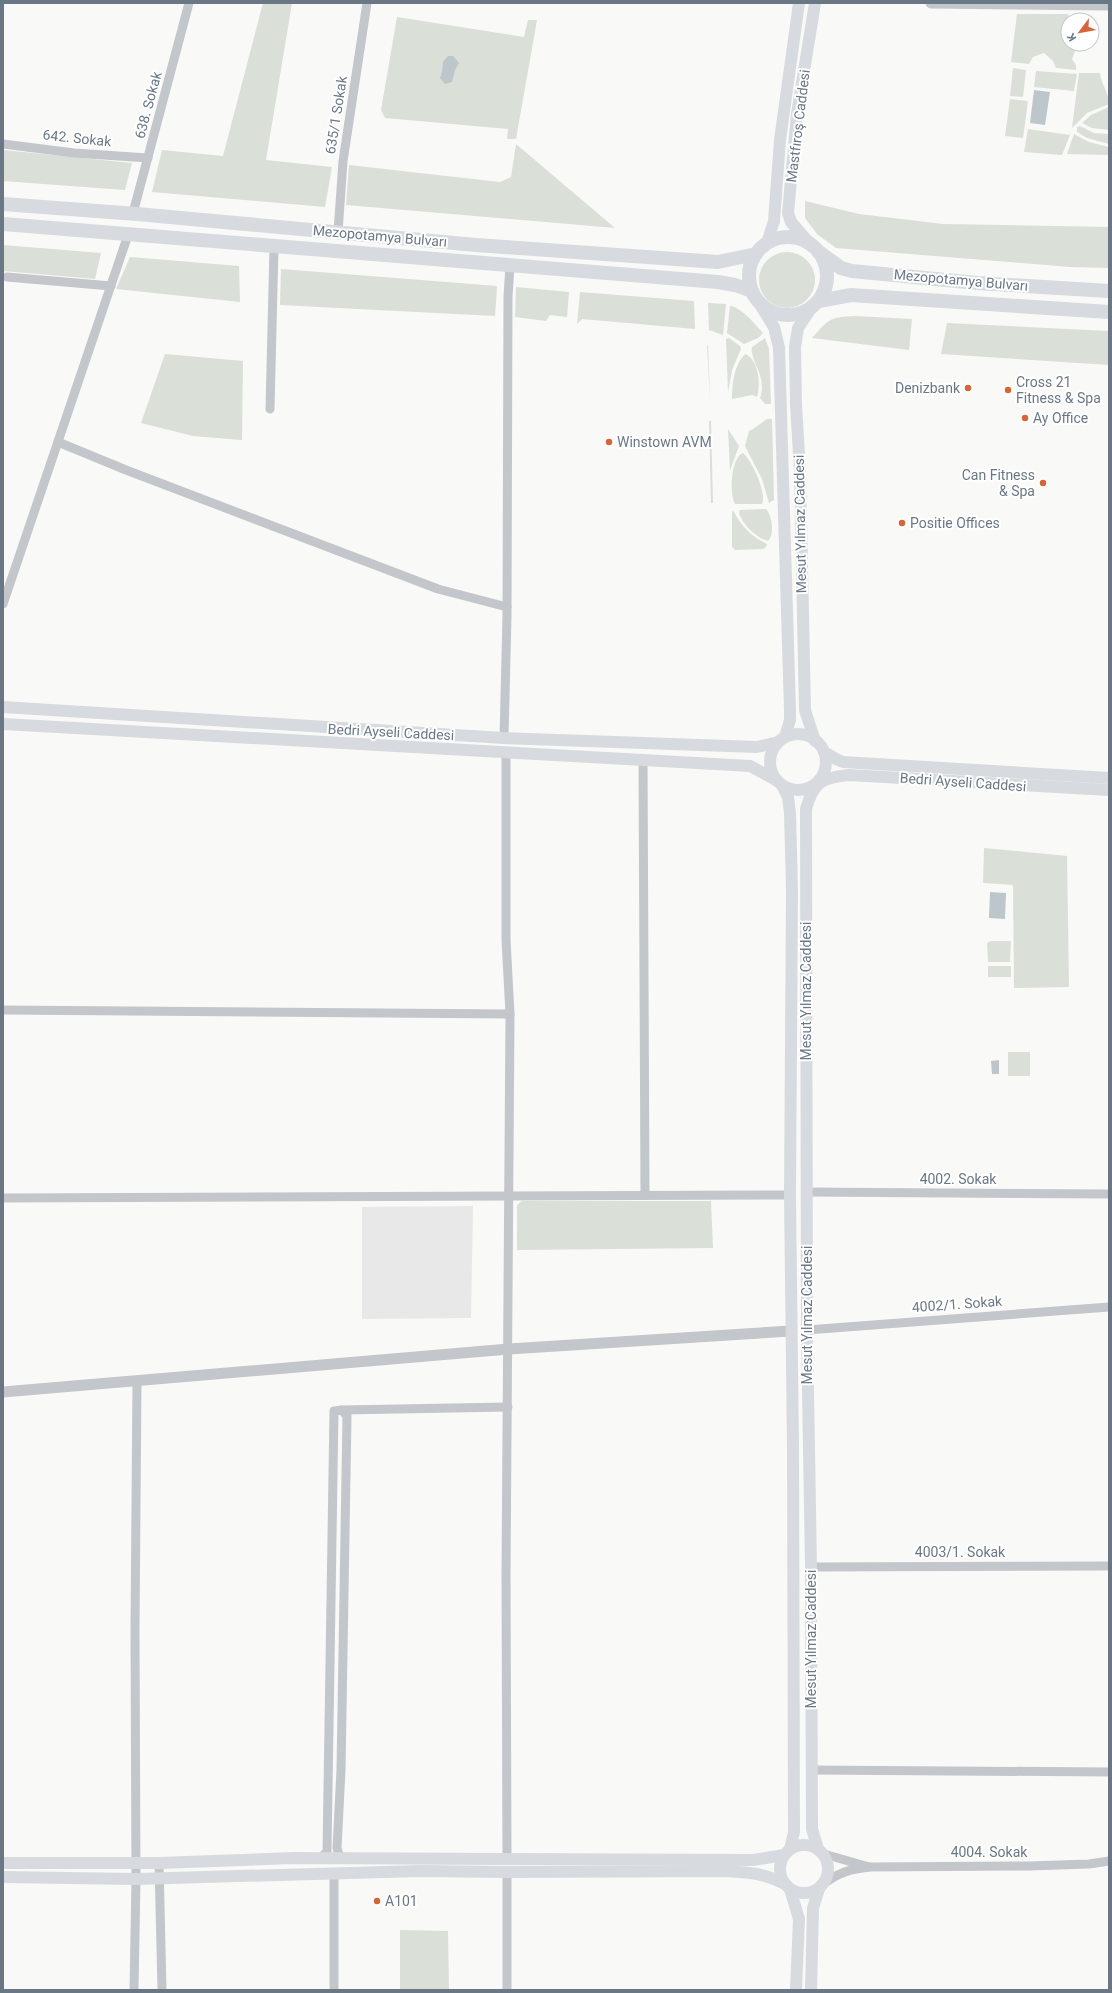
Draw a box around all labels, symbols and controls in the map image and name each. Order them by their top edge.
north arrow [1060,12,1100,52]
text: K [1064,30,1079,43]
street label: 638. Sokak [131,69,165,140]
street label: Mastfıroş Caddesi [783,69,813,183]
street label: 635/1 Sokak [322,74,350,155]
street label: 642. Sokak [42,126,113,150]
street label: Mezopotamya Bulvarı [312,222,448,250]
street label: Mezopotamya Bulvarı [893,266,1029,294]
place label: Cross 21 Fitness & Spa [1016,374,1101,406]
place label: Denizbank [895,380,961,396]
marker: Denizbank [963,383,973,393]
marker: Cross 21 Fitness & Spa [1003,385,1013,395]
place label: Ay Office [1033,410,1088,426]
marker: Ay Office [1020,413,1030,423]
place label: Winstown AVM [617,434,712,450]
marker: Winstown AVM [604,437,614,447]
street label: Mesut Yılmaz Caddesi [791,454,809,594]
place label: Can Fitness & Spa [962,467,1035,499]
marker: Can Fitness & Spa [1038,478,1048,488]
place label: Positie Offices [910,515,1000,531]
marker: Positie Offices [897,518,907,528]
street label: Bedri Ayseli Caddesi [327,721,455,743]
street label: Bedri Ayseli Caddesi [899,770,1027,794]
street label: Mesut Yılmaz Caddesi [798,922,814,1060]
street label: 4002. Sokak [920,1171,997,1187]
street label: Mesut Yılmaz Caddesi [799,1246,815,1384]
street label: 4002/1. Sokak [911,1293,1004,1315]
street label: 4003/1. Sokak [915,1544,1006,1560]
street label: Mesut Yılmaz Caddesi [803,1570,819,1708]
street label: 4004. Sokak [951,1844,1028,1860]
place label: A101 [385,1893,418,1909]
marker: A101 [372,1896,382,1906]

